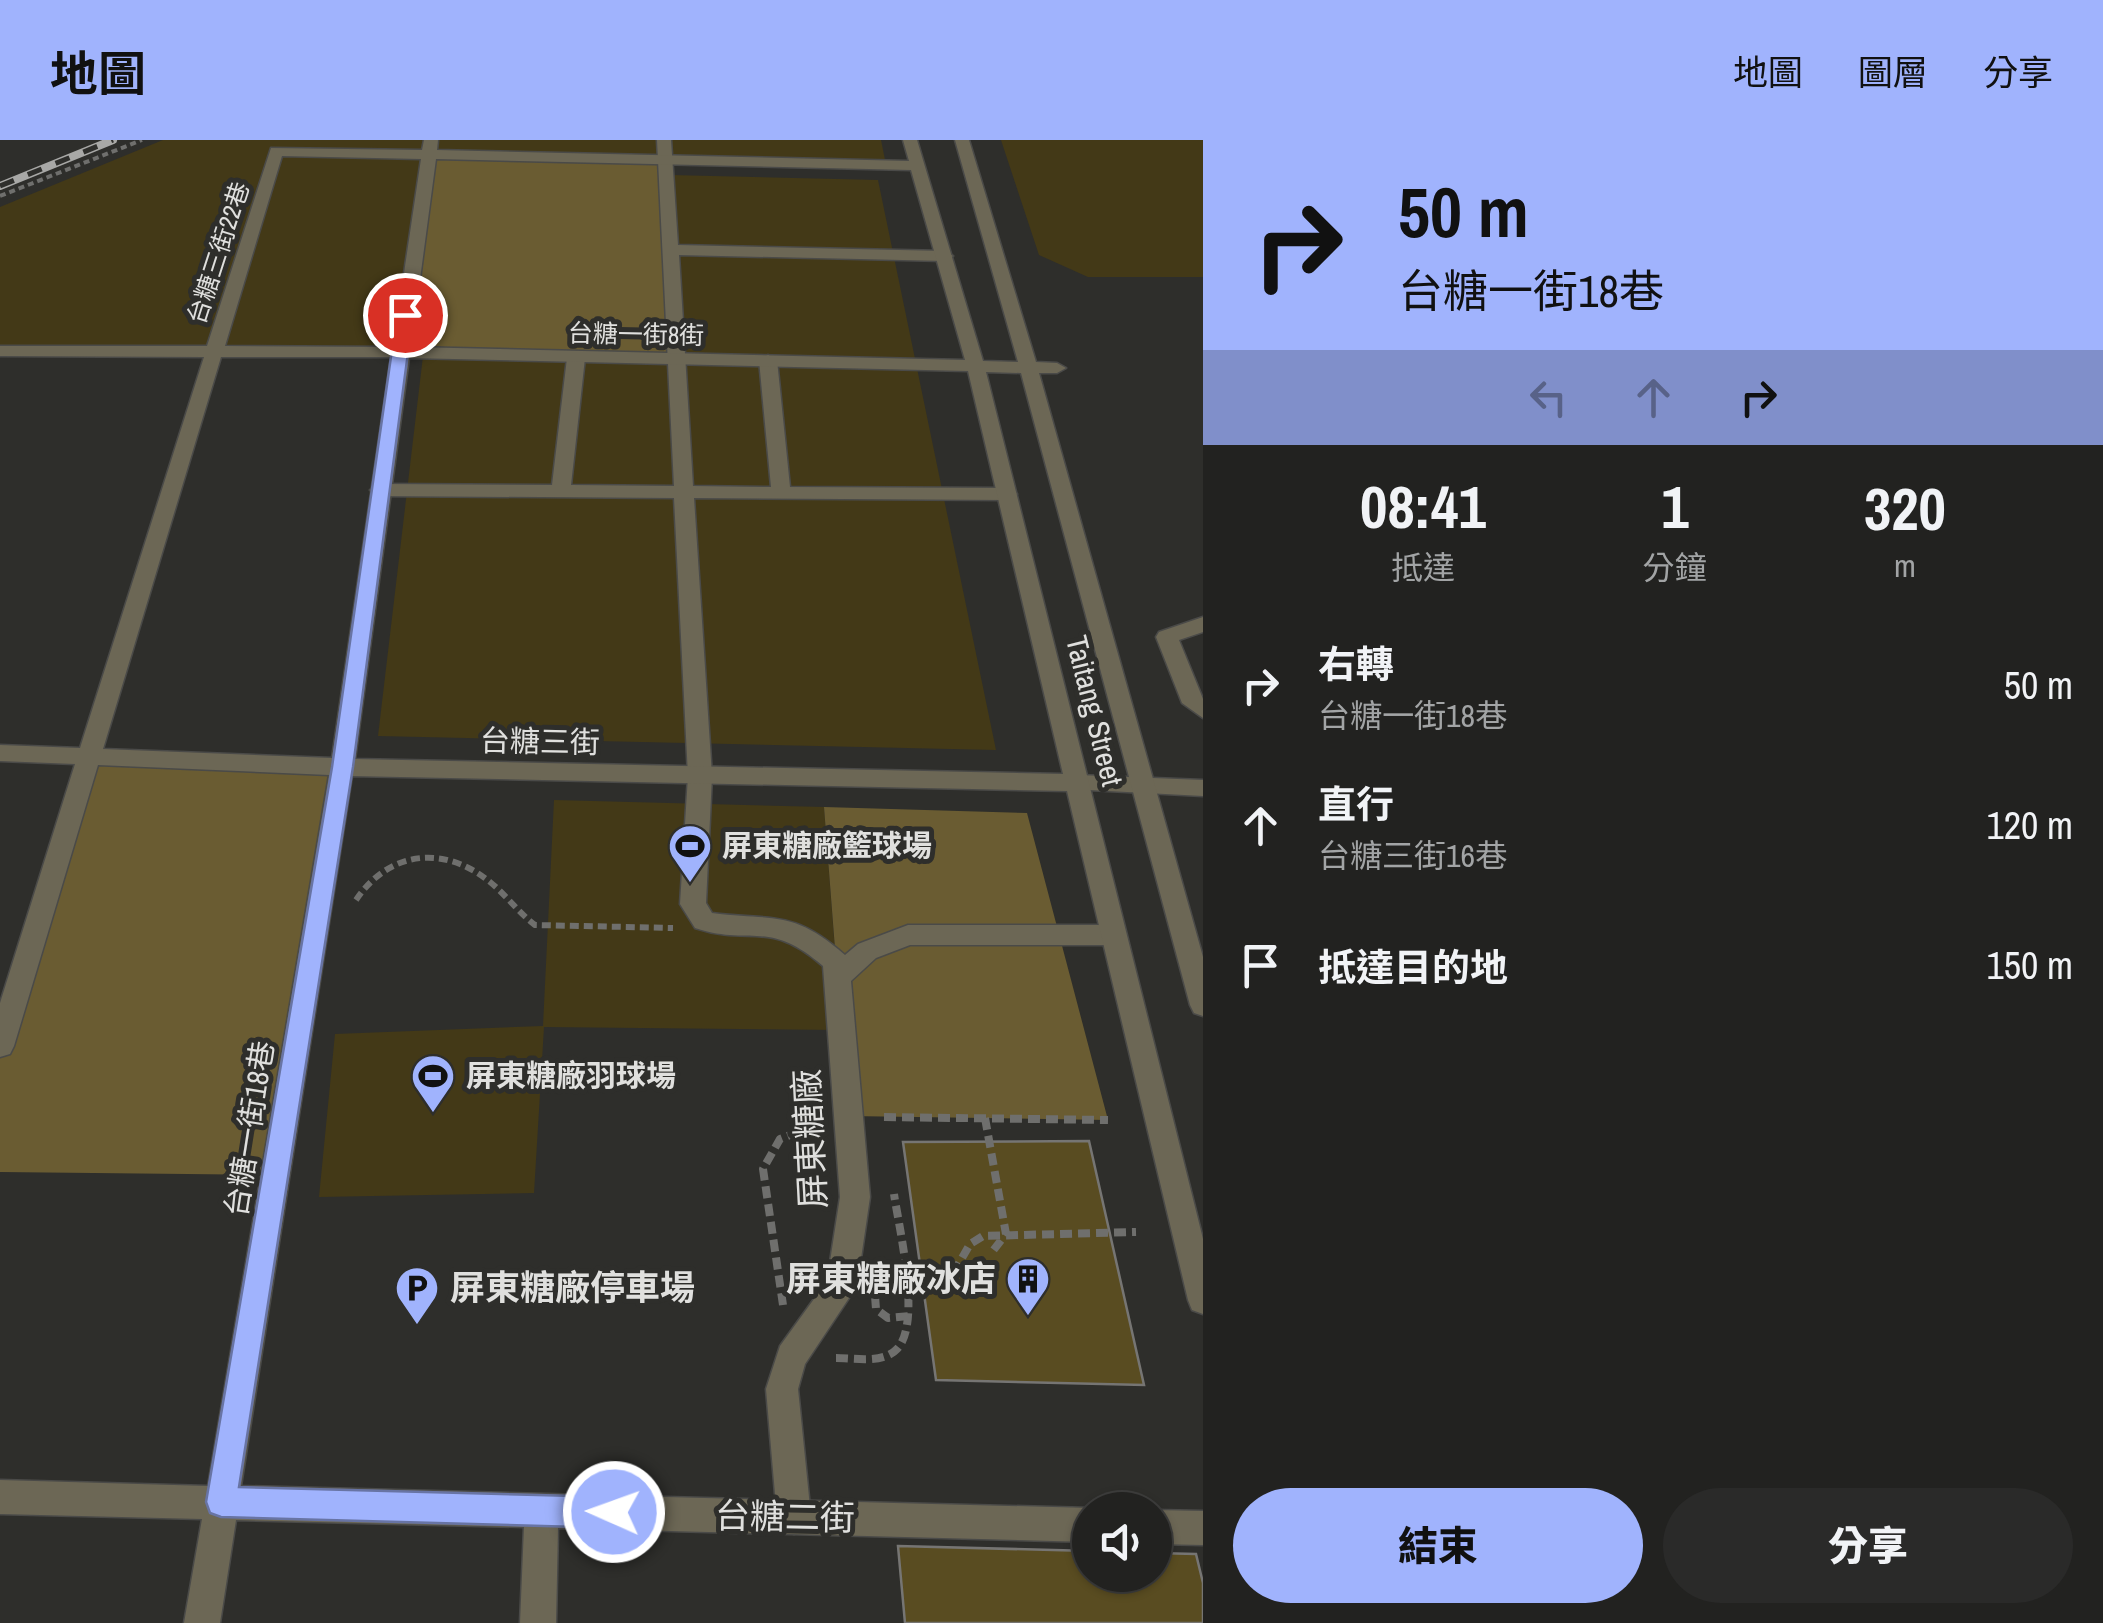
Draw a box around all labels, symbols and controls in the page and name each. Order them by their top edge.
text: 地圖 [50,41,146,106]
text: 地圖 [1733,49,1803,96]
text: 圖層 [1858,49,1928,96]
text: 分享 [1983,49,2053,96]
text: 50 m [1398,165,1529,259]
street label: 台糖三街22巷 [179,177,257,329]
icon: right [1233,180,1363,310]
text: 台糖一街18巷 [1398,260,1664,321]
pin [363,273,448,358]
icon: arrive [378,288,433,343]
street label: 台糖一街8街 [568,316,704,352]
icon: left [1521,370,1576,425]
icon: ahead [1626,370,1681,425]
icon: right [1731,370,1786,425]
text: 08:41 [1360,466,1486,547]
text: 1 [1661,466,1689,547]
text: 320 [1864,468,1946,549]
text: m [1894,544,1916,587]
text: 抵達 [1391,546,1455,589]
text: 分鐘 [1643,546,1707,589]
street label: Taitang Street [1057,631,1133,790]
text: 右轉 [1318,639,1394,690]
icon: right [1233,658,1288,713]
text: 50 m [2004,660,2073,711]
text: 台糖一街18巷 [1318,694,1507,737]
street label: 台糖三街 [480,720,600,762]
text: 直行 [1318,779,1394,830]
icon: ahead [1233,798,1288,853]
text: 120 m [1986,800,2073,851]
sports icon: 屏東糖廠籃球場 [667,823,713,884]
place label: 屏東糖廠籃球場 [722,825,932,865]
text: 台糖三街16巷 [1318,834,1507,877]
icon: arrive [1233,938,1288,993]
text: 150 m [1986,940,2073,991]
text: 抵達目的地 [1318,942,1508,993]
street label: 台糖一街18巷 [215,1038,283,1220]
sports icon: 屏東糖廠羽球場 [410,1053,456,1114]
place label: 屏東糖廠羽球場 [466,1055,676,1095]
street label: 屏東糖廠 [782,1068,837,1210]
place label: 屏東糖廠冰店 [786,1255,996,1302]
building icon: 屏東糖廠冰店 [1005,1256,1051,1317]
place label: 屏東糖廠停車場 [450,1264,695,1311]
parking icon: 屏東糖廠停車場 [394,1265,440,1326]
position arrow [562,1460,666,1564]
button: 結束 [1233,1488,1643,1603]
button: 分享 [1663,1488,2073,1603]
street label: 台糖二街 [715,1492,855,1541]
map controls [1072,1492,1172,1592]
button: sound [1072,1492,1172,1592]

